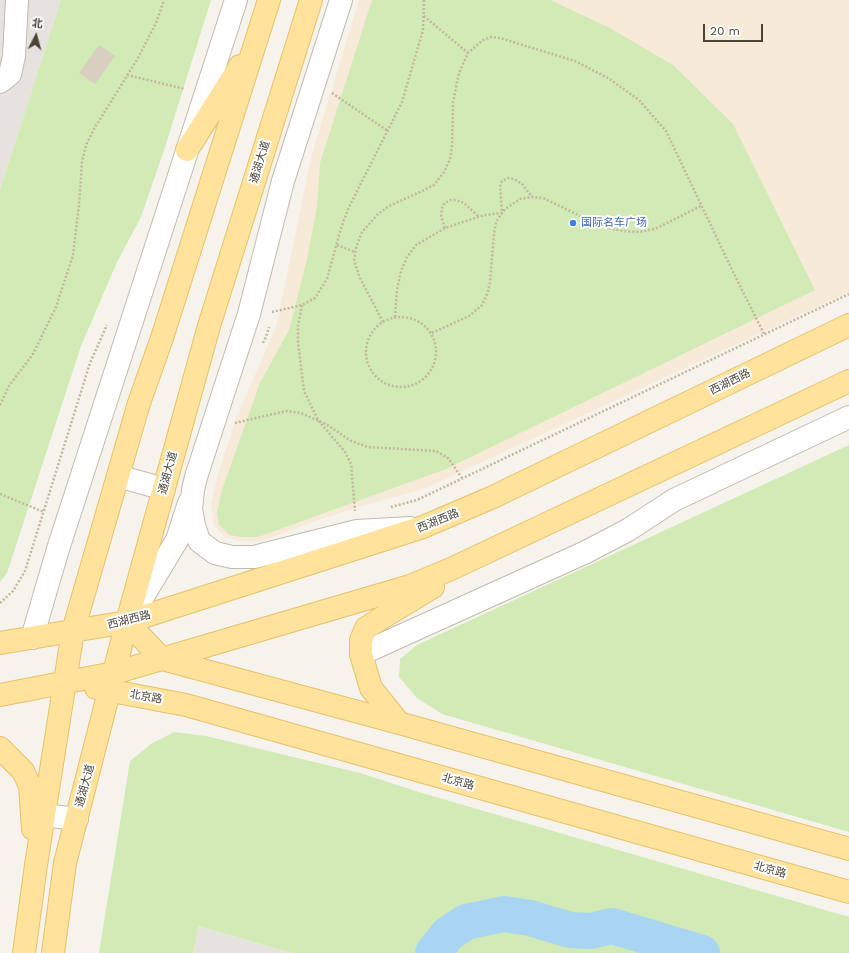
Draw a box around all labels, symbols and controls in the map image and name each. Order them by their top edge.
north arrow [16,16,56,56]
scale bar [705,16,765,42]
text: 北 [31,17,43,31]
text: 20 m [710,24,740,38]
street label: 通湖大道 [247,139,273,185]
place label: 国际名车广场 [581,216,647,230]
marker: 国际名车广场 [568,218,578,228]
street label: 西湖西路 [707,366,753,398]
street label: 通湖大道 [156,450,180,496]
street label: 西湖西路 [415,507,461,535]
street label: 西湖西路 [106,608,152,632]
street label: 北京路 [129,688,163,706]
street label: 通湖大道 [73,763,97,809]
street label: 北京路 [440,771,476,793]
street label: 北京路 [752,859,788,881]

